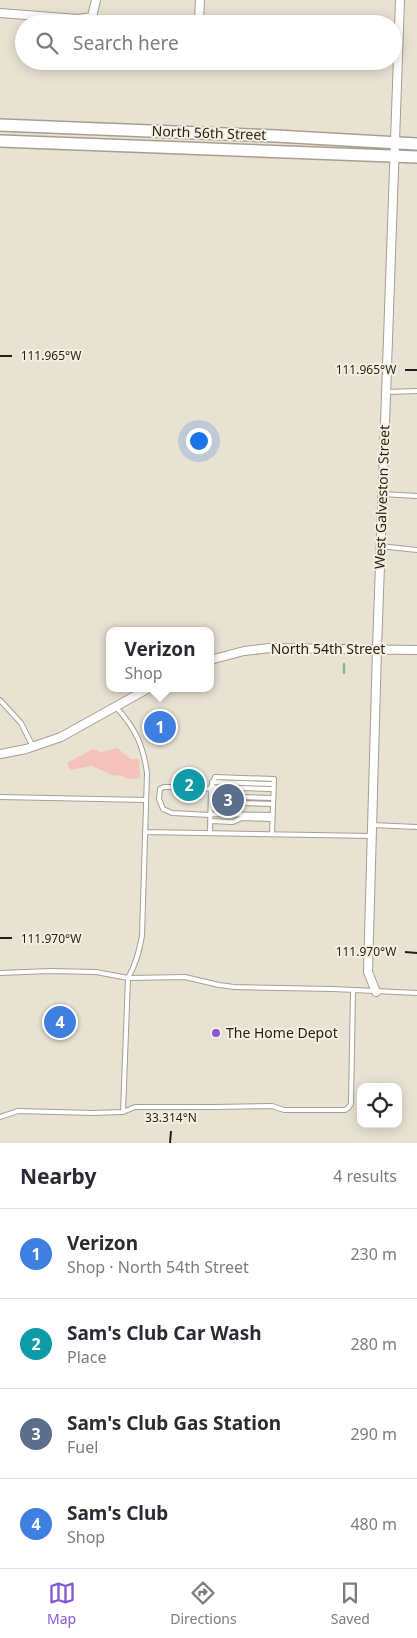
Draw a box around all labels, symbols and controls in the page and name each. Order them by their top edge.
search box [15,15,402,70]
icon: search [33,29,61,57]
text: Search here [73,30,179,56]
street label: North 56th Street [151,121,267,144]
text: 111.965°W [21,347,81,364]
text: 111.965°W [336,361,396,378]
street label: West Galveston Street [369,425,394,569]
your location [186,428,212,454]
popup [106,627,214,692]
text: Verizon [124,636,196,662]
street label: North 54th Street [271,639,385,658]
text: Shop [124,662,163,684]
pin: 1 [144,708,176,746]
pin: 2 [173,766,205,804]
pin: 3 [212,781,244,819]
text: 111.970°W [21,930,81,947]
text: 111.970°W [336,943,396,960]
pin: 4 [44,1003,76,1041]
place label: The Home Depot [226,1023,338,1042]
marker: The Home Depot [210,1027,222,1039]
map controls [357,1083,402,1128]
button: locate [357,1083,402,1128]
text: 33.314°N [145,1109,197,1126]
text: Nearby [20,1162,96,1190]
text: 4 results [333,1165,397,1187]
text: Verizon [67,1230,138,1256]
text: 1 [31,1243,41,1265]
text: 230 m [350,1243,397,1265]
text: Shop · North 54th Street [67,1256,249,1278]
text: Sam's Club Car Wash [67,1320,262,1346]
text: 2 [31,1333,41,1355]
text: 280 m [350,1333,397,1355]
text: Place [67,1346,107,1368]
text: Sam's Club Gas Station [67,1410,281,1436]
text: 3 [31,1423,41,1445]
text: 290 m [350,1423,397,1445]
text: Fuel [67,1436,98,1458]
text: Sam's Club [67,1500,168,1526]
text: 4 [31,1513,41,1535]
text: 480 m [350,1513,397,1535]
text: Shop [67,1526,105,1548]
tab: Map [47,1579,76,1628]
tab: Directions [170,1579,237,1628]
tab: Saved [331,1579,370,1628]

